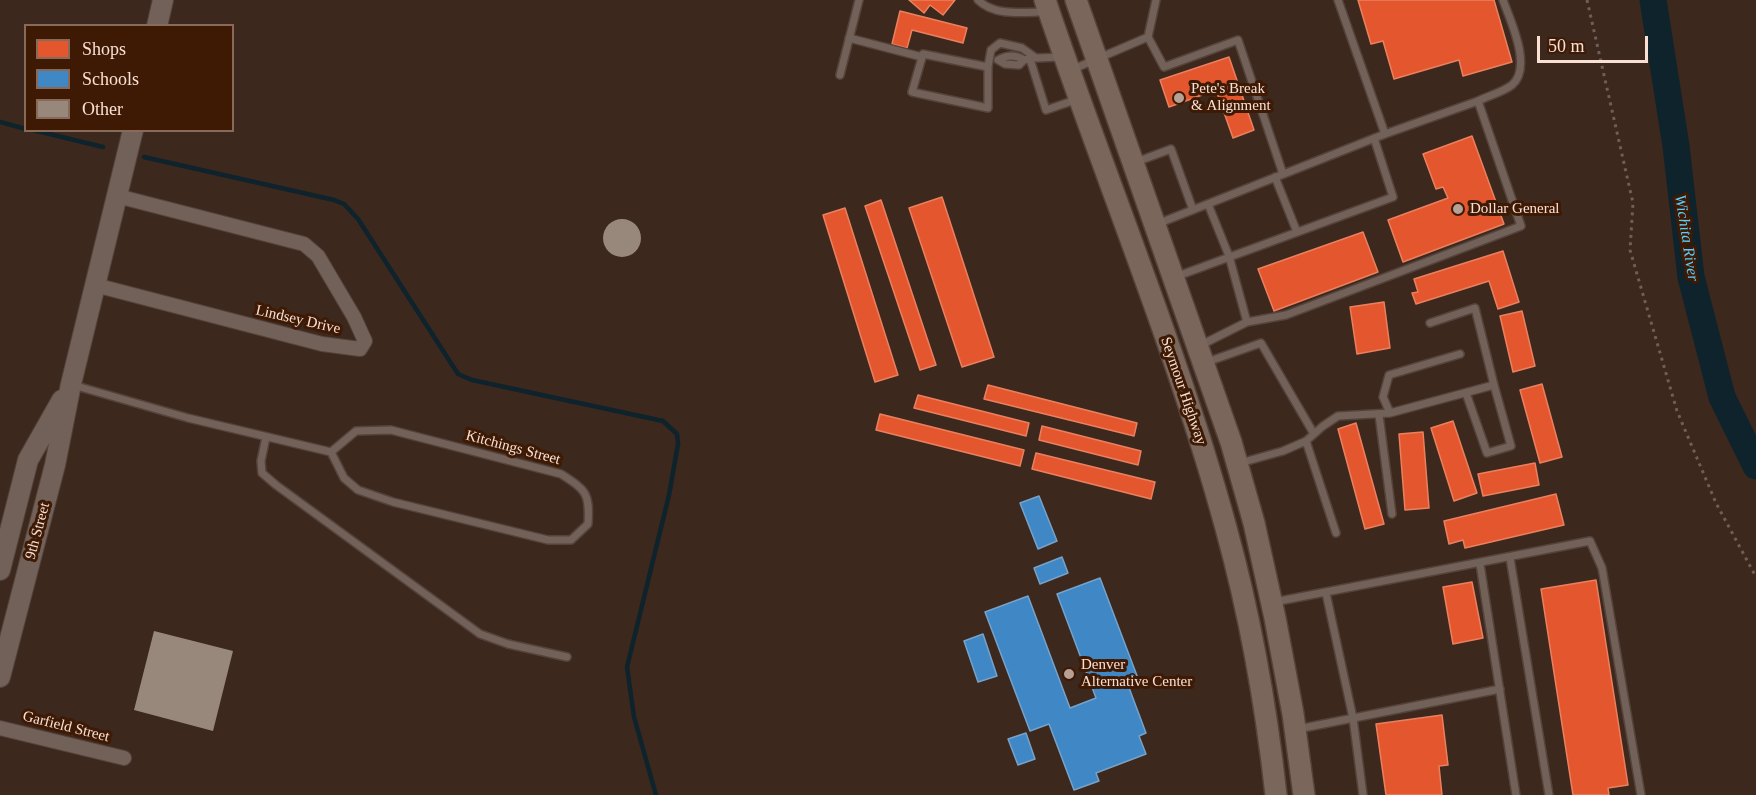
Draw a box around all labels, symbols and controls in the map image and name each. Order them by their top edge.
legend [24,24,234,132]
scale bar [1540,24,1651,62]
text: 50 m [1548,36,1585,56]
text: Shops [82,39,126,59]
text: Schools [82,69,139,89]
place label: Pete's Break & Alignment [1191,80,1271,115]
marker: Pete's Break & Alignment [1172,91,1186,105]
text: Other [82,99,123,119]
water label: Wichita River [1670,193,1702,283]
place label: Dollar General [1470,200,1560,218]
marker: Dollar General [1451,202,1465,216]
street label: Lindsey Drive [254,302,342,338]
street label: Seymour Highway [1156,335,1210,447]
street label: Kitchings Street [464,427,562,469]
street label: 9th Street [22,501,54,561]
place label: Denver Alternative Center [1081,656,1192,691]
marker: Denver Alternative Center [1062,667,1076,681]
street label: Garfield Street [21,708,111,746]

